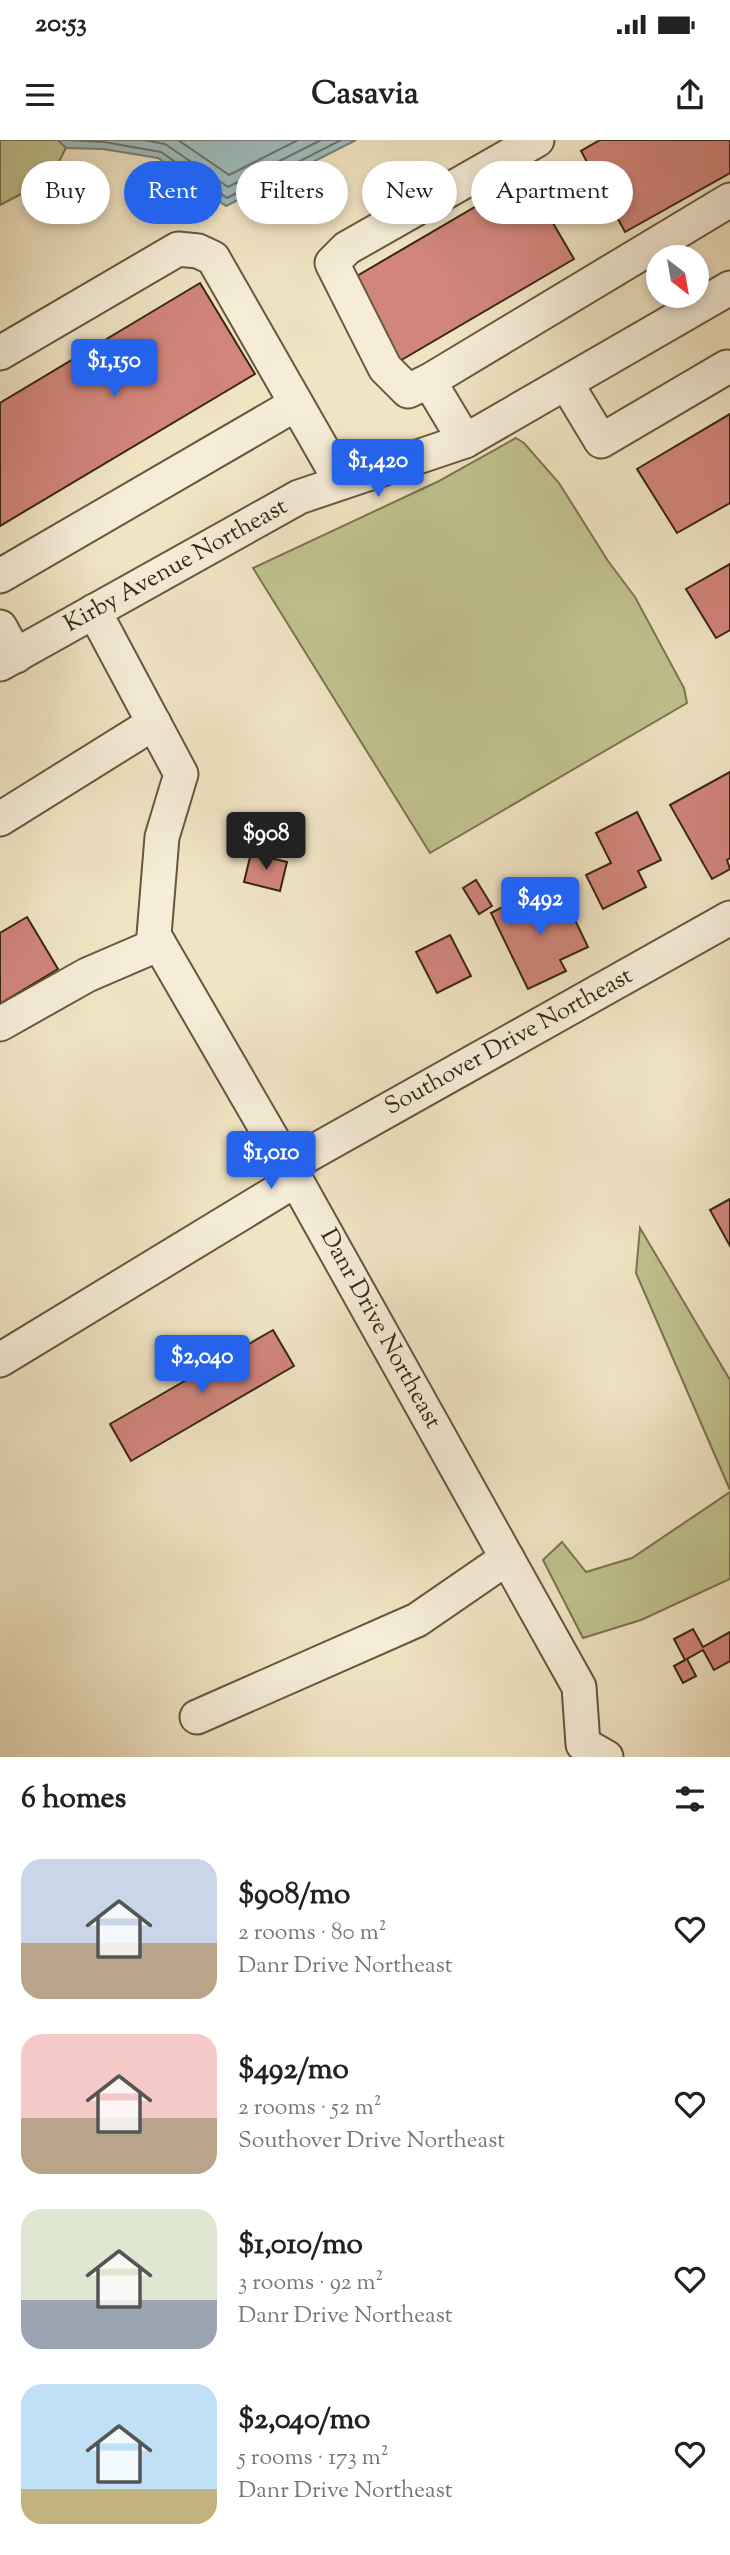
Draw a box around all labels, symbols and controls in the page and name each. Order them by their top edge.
text: 20:53 [35,6,87,43]
text: Casavia [311,72,419,118]
icon: menu [21,76,59,114]
icon: share [671,76,709,114]
chip: Buy [21,161,110,224]
chip: Rent [124,161,222,224]
chip: Filters [236,161,348,224]
chip: New [362,161,457,224]
chip: Apartment [471,161,633,224]
north arrow [646,245,709,308]
map controls [646,245,709,308]
pin: $1,150 [57,340,171,399]
text: $1,150 [87,345,141,378]
pin: $1,420 [321,440,435,499]
text: $1,420 [348,445,408,478]
street label: Kirby Avenue Northeast [58,490,294,642]
pin: $908 [225,812,307,872]
text: $908 [242,818,290,851]
pin: $492 [499,878,581,937]
text: $492 [517,883,563,916]
street label: Southover Drive Northeast [379,960,639,1124]
pin: $1,010 [214,1132,328,1191]
text: $1,010 [243,1137,299,1170]
street label: Danr Drive Northeast [311,1223,449,1435]
pin: $2,040 [145,1336,259,1395]
text: $2,040 [171,1341,233,1374]
text: 6 homes [21,1778,126,1821]
icon: filters [671,1780,709,1818]
text: $908/mo [238,1874,350,1917]
icon: home [77,1887,161,1971]
icon: heart [671,1910,709,1948]
text: 2 rooms · 80 m² [238,1917,386,1950]
text: Danr Drive Northeast [238,1950,453,1983]
text: $492/mo [238,2049,349,2092]
icon: home [77,2062,161,2146]
icon: heart [671,2085,709,2123]
text: 2 rooms · 52 m² [238,2092,381,2125]
text: Southover Drive Northeast [238,2125,505,2158]
text: $1,010/mo [238,2224,363,2267]
icon: home [77,2237,161,2321]
icon: heart [671,2260,709,2298]
text: 3 rooms · 92 m² [238,2267,383,2300]
text: Danr Drive Northeast [238,2300,453,2333]
text: $2,040/mo [238,2399,371,2442]
icon: home [77,2412,161,2496]
icon: heart [671,2435,709,2473]
text: 5 rooms · 173 m² [238,2442,389,2475]
text: Danr Drive Northeast [238,2475,453,2508]

